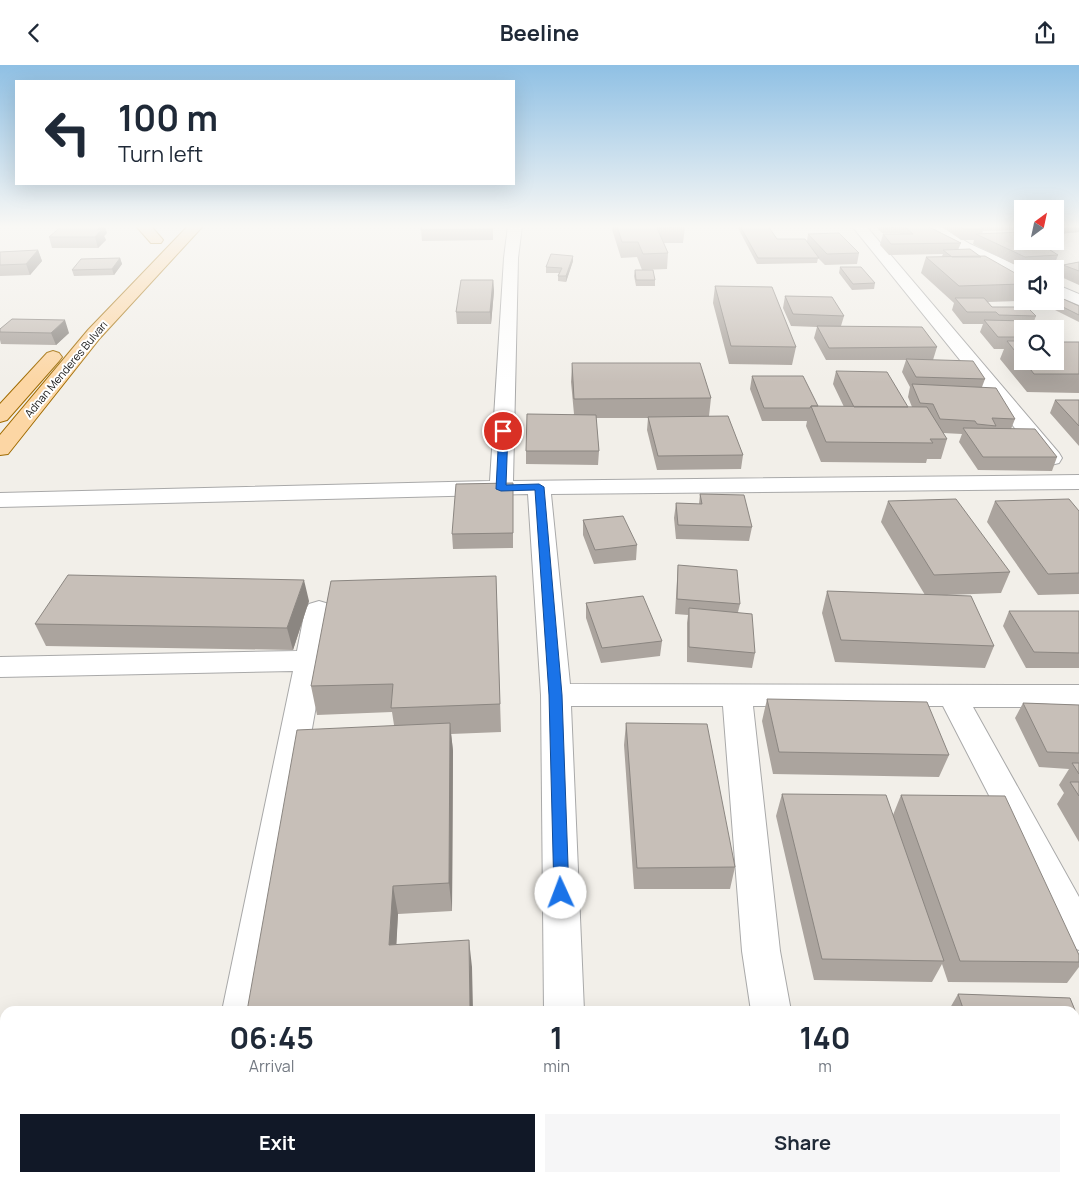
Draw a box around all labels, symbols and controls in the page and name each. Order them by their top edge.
text: Beeline [500,18,579,48]
icon: back [20,19,48,47]
icon: share [1031,19,1059,47]
text: 100 m [118,94,218,142]
icon: left [35,100,100,165]
text: Turn left [118,139,203,169]
north arrow [1014,200,1064,250]
map controls [1014,200,1064,370]
button: sound [1014,260,1064,310]
street label: Adnan Menderes Bulvarı [21,317,111,420]
button: search [1014,320,1064,370]
pin [482,410,524,452]
icon: arrive [489,417,517,445]
position arrow [534,866,586,918]
text: 06:45 [229,1017,314,1058]
text: 1 [550,1017,563,1058]
text: 140 [799,1017,851,1058]
text: Arrival [249,1055,294,1077]
text: min [543,1055,570,1077]
text: m [818,1055,832,1077]
button: Exit [20,1114,535,1172]
button: Share [545,1114,1060,1172]

